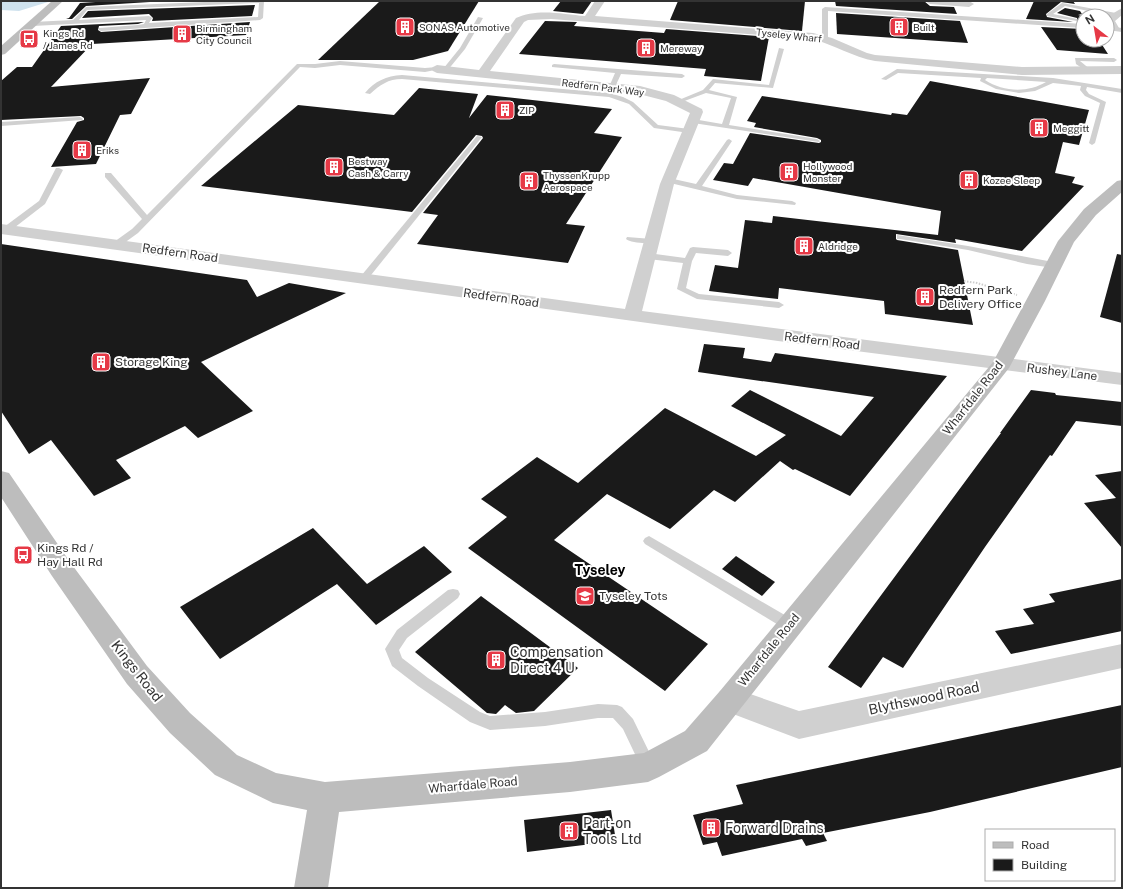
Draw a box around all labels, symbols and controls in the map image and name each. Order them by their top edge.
north arrow [1075,8,1115,48]
text: N [1083,12,1097,27]
building icon: SONAS Automotive [394,16,416,38]
building icon: Built [888,16,910,38]
place label: SONAS Automotive [419,21,510,33]
place label: Built [913,21,935,33]
place label: Birmingham City Council [196,22,252,46]
building icon: Birmingham City Council [171,23,193,45]
street label: Tyseley Wharf [755,26,823,44]
place label: Kings Rd / James Rd [43,27,93,51]
bus stop icon: Kings Rd / James Rd [18,28,40,50]
building icon: Mereway [635,37,657,59]
place label: Mereway [660,42,703,54]
street label: Redfern Park Way [561,76,646,98]
building icon: ZIP [494,99,516,121]
place label: ZIP [519,104,535,116]
building icon: Meggitt [1028,117,1050,139]
place label: Meggitt [1053,122,1090,134]
building icon: Eriks [71,139,93,161]
place label: Eriks [96,144,119,156]
place label: Bestway Cash & Carry [348,155,409,179]
building icon: Bestway Cash & Carry [323,156,345,178]
place label: Hollywood Monster [803,160,852,184]
building icon: Hollywood Monster [778,161,800,183]
place label: ThyssenKrupp Aerospace [543,169,610,193]
building icon: Kozee Sleep [958,169,980,191]
building icon: ThyssenKrupp Aerospace [518,170,540,192]
place label: Kozee Sleep [983,174,1040,186]
building icon: Aldridge [793,235,815,257]
place label: Aldridge [818,240,858,252]
street label: Redfern Road [141,241,219,265]
place label: Redfern Park Delivery Office [939,283,1022,311]
street label: Redfern Road [462,286,540,310]
building icon: Redfern Park Delivery Office [914,286,936,308]
street label: Redfern Road [783,329,861,353]
building icon: Storage King [90,351,112,373]
place label: Storage King [115,355,188,369]
street label: Wharfdale Road [940,358,1006,438]
street label: Rushey Lane [1026,361,1098,383]
place label: Kings Rd / Hay Hall Rd [37,541,103,569]
bus stop icon: Kings Rd / Hay Hall Rd [12,544,34,566]
district label: Tyseley [575,562,626,578]
school or university icon: Tyseley Tots [574,585,596,607]
place label: Tyseley Tots [599,589,668,603]
street label: Wharfdale Road [735,611,803,689]
street label: Kings Road [108,637,166,705]
place label: Compensation Direct 4 U [510,644,603,676]
building icon: Compensation Direct 4 U [485,649,507,671]
street label: Blythswood Road [867,678,981,718]
street label: Wharfdale Road [428,774,518,796]
place label: Part-on Tools Ltd [583,815,642,847]
building icon: Forward Drains [700,817,722,839]
building icon: Part-on Tools Ltd [558,820,580,842]
place label: Forward Drains [725,820,824,836]
legend [985,829,1115,881]
text: Road [1021,838,1049,852]
text: Building [1021,858,1067,872]

